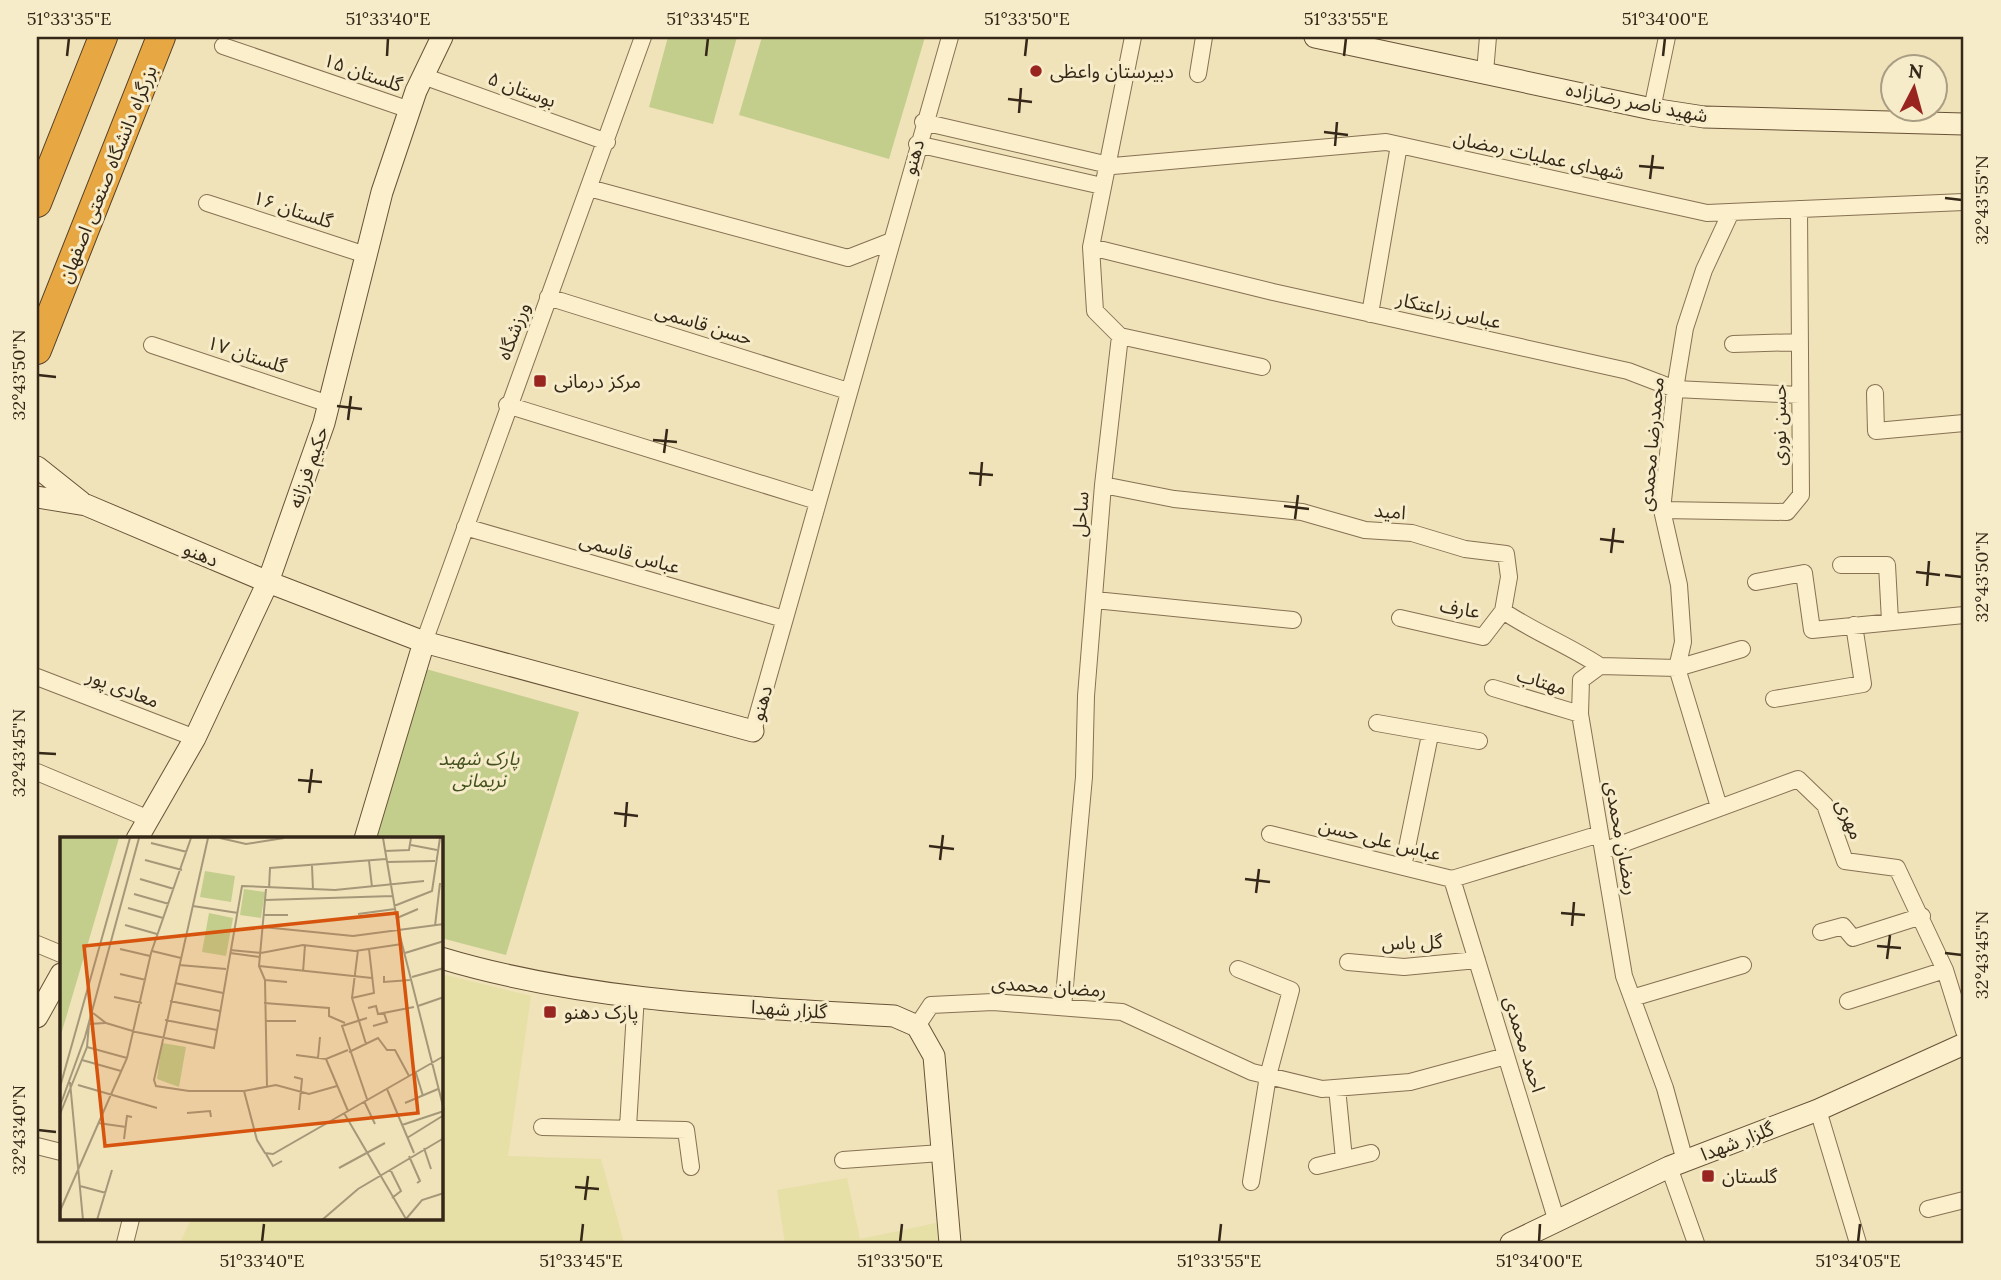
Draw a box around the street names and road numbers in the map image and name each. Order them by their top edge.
street label: گلستان ۱۵ [320,47,407,97]
street label: بزرگراه دانشگاه صنعتی اصفهان [52,62,162,286]
street label: بوستان ۵ [485,66,559,112]
street label: شهید ناصر رضازاده [1564,76,1710,128]
street label: شهدای عملیات رمضان [1451,125,1627,185]
street label: دهنو [897,137,929,177]
street label: گلستان ۱۶ [250,185,337,233]
street label: عباس زراعتکار [1394,286,1504,334]
street label: حسن قاسمی [653,298,755,350]
street label: ورزشگاه [491,299,535,363]
street label: گلستان ۱۷ [204,330,291,378]
street label: محمدرضا محمدی [1633,376,1669,512]
street label: حسن نوری [1767,384,1791,466]
street label: حکیم فرزانه [283,423,336,512]
street label: ساحل [1066,490,1094,538]
street label: امید [1373,498,1407,524]
street label: عباس قاسمی [577,527,683,579]
street label: دهنو [180,536,222,572]
street label: عارف [1438,593,1482,623]
street label: مهتاب [1514,662,1570,700]
street label: معادی پور [82,663,163,714]
street label: دهنو [745,683,777,723]
street label: رمضان محمدی [1600,779,1644,897]
street label: مهری [1831,795,1869,843]
street label: عباس علی حسن [1316,812,1444,866]
street label: گل یاس [1381,929,1444,955]
street label: رمضان محمدی [991,970,1107,1002]
street label: احمد محمدی [1499,993,1551,1095]
street label: گلزار شهدا [750,994,829,1024]
street label: گلزار شهدا [1697,1116,1778,1166]

